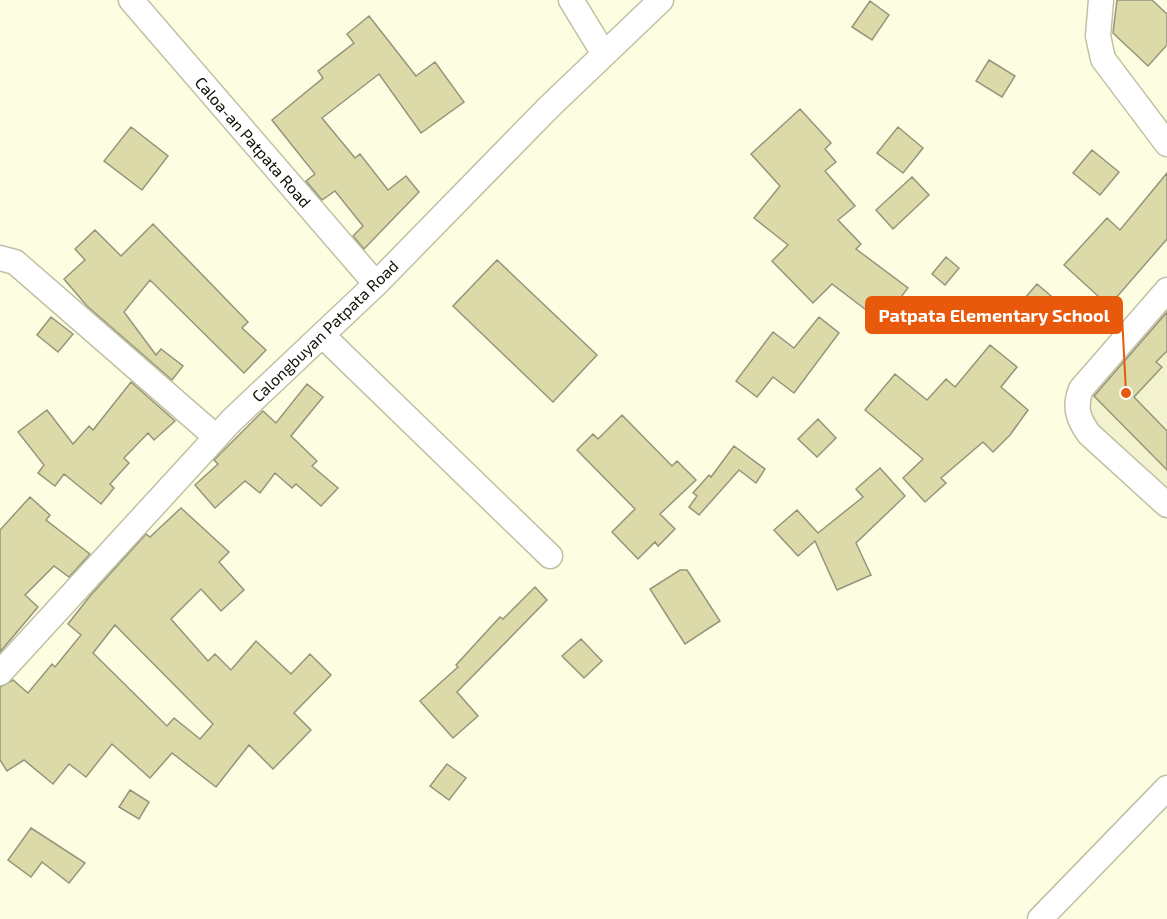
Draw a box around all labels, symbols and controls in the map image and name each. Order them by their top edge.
street label: Caloa-an Patpata Road [191,72,315,211]
street label: Calongbuyan Patpata Road [248,256,402,406]
callout: Patpata Elementary School [866,297,1122,333]
text: Patpata Elementary School [878,304,1110,326]

